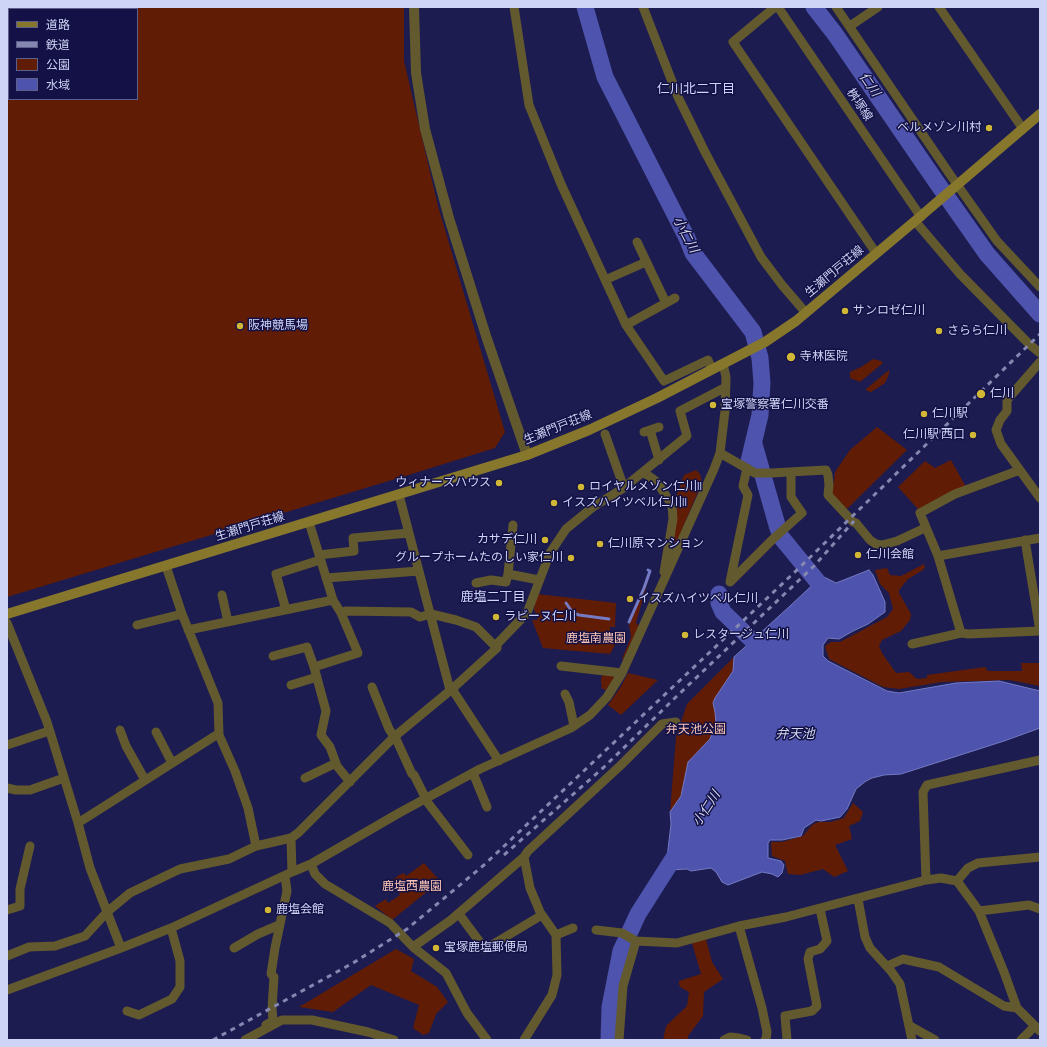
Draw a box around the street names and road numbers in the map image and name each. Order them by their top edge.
street label: 桝塚線 [843,86,875,124]
street label: 生瀬門戸荘線 [803,243,867,301]
street label: 生瀬門戸荘線 [522,408,594,448]
street label: 生瀬門戸荘線 [213,510,287,544]

